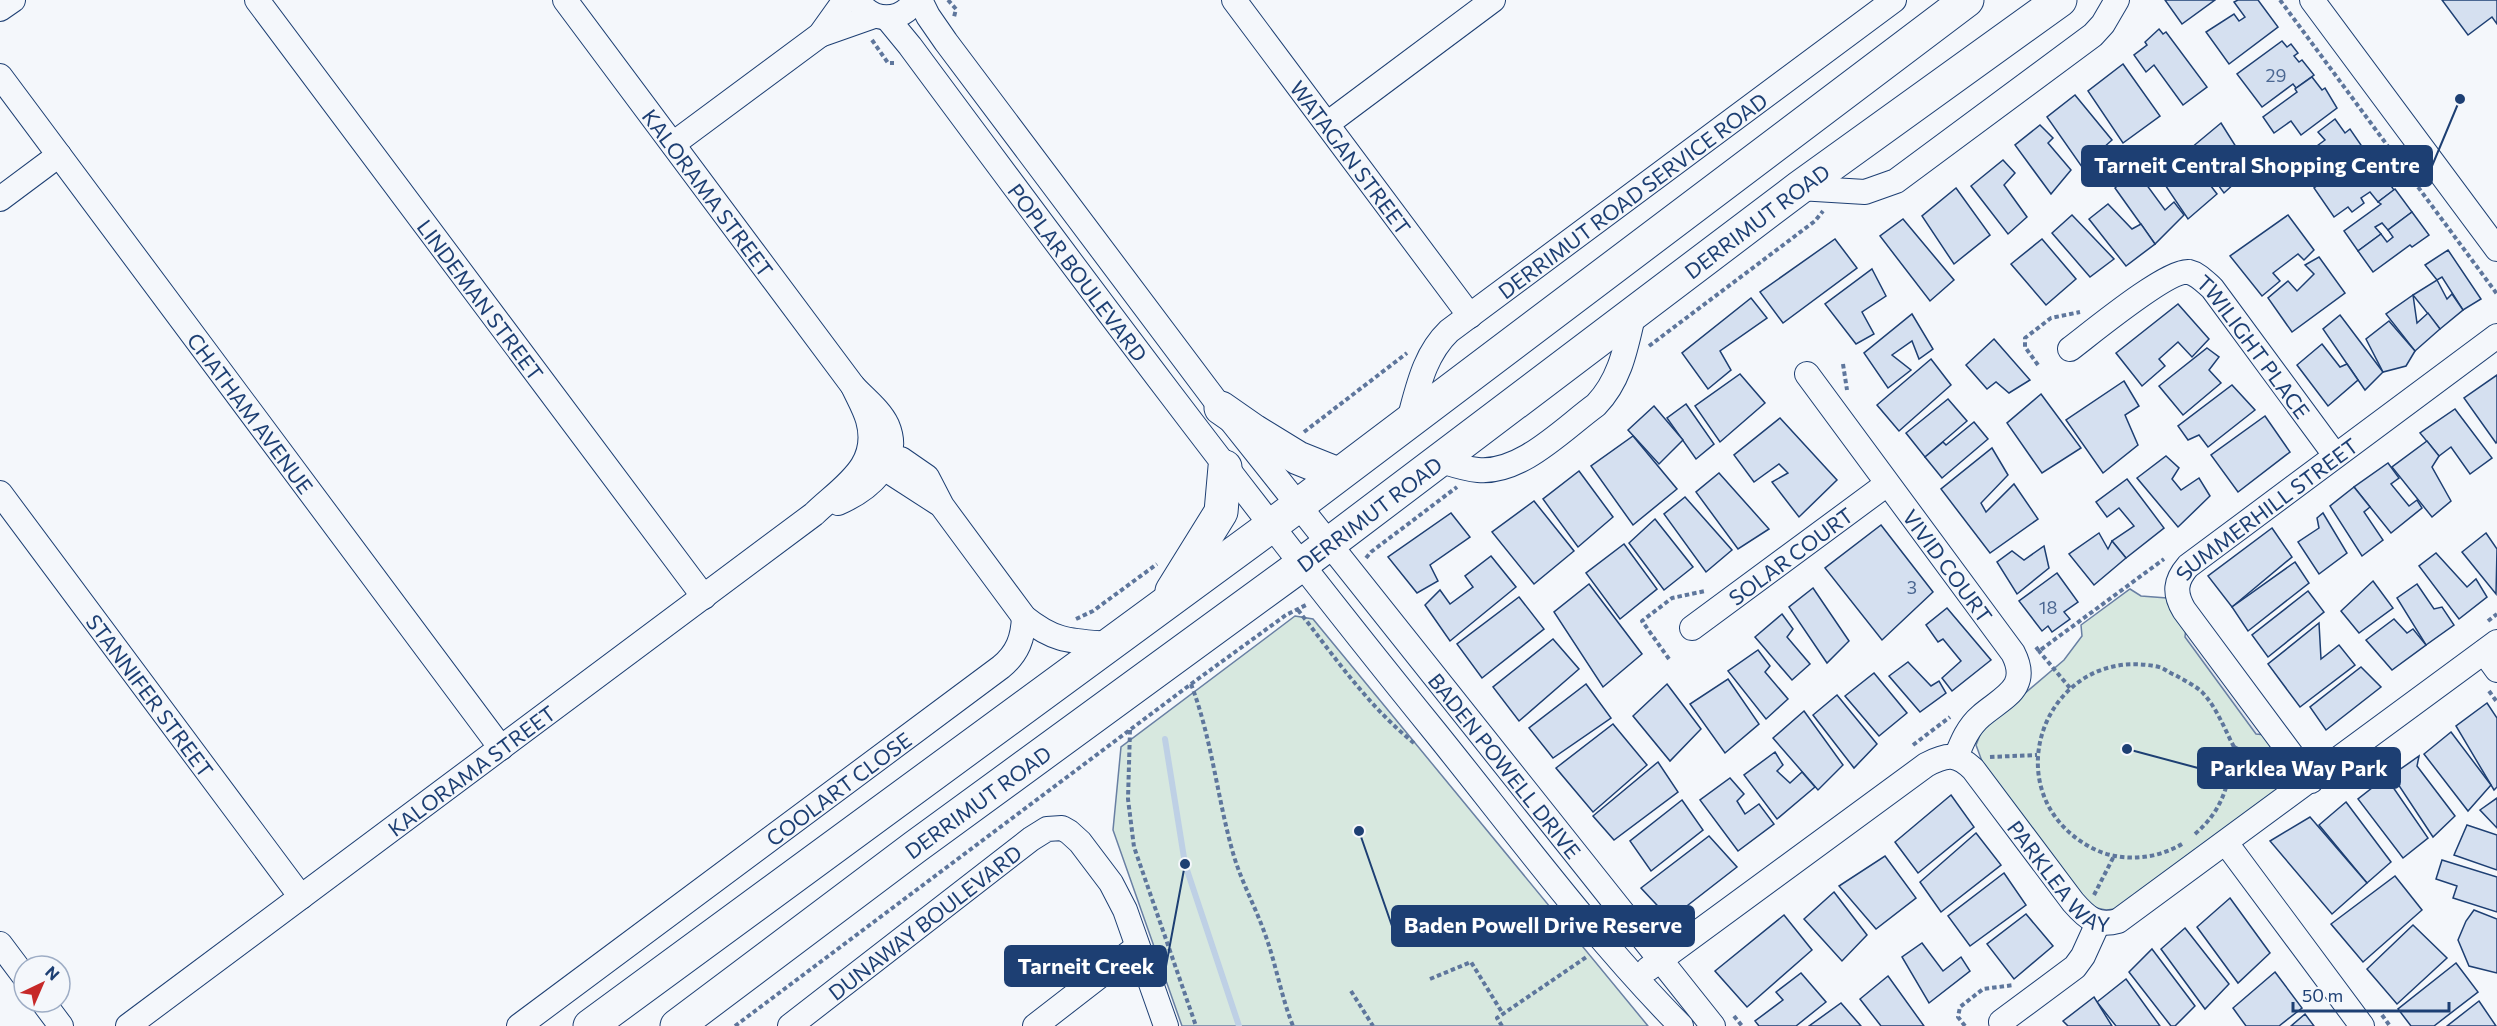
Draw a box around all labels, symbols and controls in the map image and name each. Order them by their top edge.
house number: 29 [2266,64,2286,86]
street label: WATAGAN STREET [1286,75,1417,239]
street label: DERRIMUT ROAD SERVICE ROAD [1493,86,1771,304]
street label: KALORAMA STREET [638,104,779,281]
callout: Tarneit Central Shopping Centre [2082,146,2432,186]
text: Tarneit Central Shopping Centre [2094,151,2420,178]
street label: DERRIMUT ROAD [1680,157,1834,283]
street label: POPLAR BOULEVARD [1004,178,1153,366]
street label: LINDEMAN STREET [413,214,549,385]
street label: TWILIGHT PLACE [2193,269,2316,423]
street label: CHATHAM AVENUE [183,327,319,498]
street label: SUMMERHILL STREET [2169,432,2362,584]
street label: DERRIMUT ROAD [1292,451,1446,576]
street label: SOLAR COURT [1723,501,1857,610]
street label: VIVID COURT [1898,504,1998,627]
house number: 3 [1907,576,1917,598]
house number: 18 [2039,596,2057,618]
street label: STANNIFER STREET [82,609,219,781]
street label: BADEN POWELL DRIVE [1424,668,1587,863]
street label: KALORAMA STREET [382,699,560,841]
street label: COOLART CLOSE [761,726,916,850]
street label: DERRIMUT ROAD [899,740,1055,863]
callout: Parklea Way Park [2198,748,2400,788]
text: Parklea Way Park [2210,754,2388,781]
street label: PARKLEA WAY [2003,815,2112,936]
street label: DUNAWAY BOULEVARD [823,839,1026,1004]
callout: Baden Powell Drive Reserve [1392,906,1694,946]
text: Baden Powell Drive Reserve [1404,911,1682,938]
callout: Tarneit Creek [1005,946,1166,986]
text: Tarneit Creek [1018,952,1155,979]
north arrow [12,954,72,1014]
text: N [42,962,64,984]
scale bar [2293,975,2449,1013]
text: 50 m [2302,984,2343,1006]

